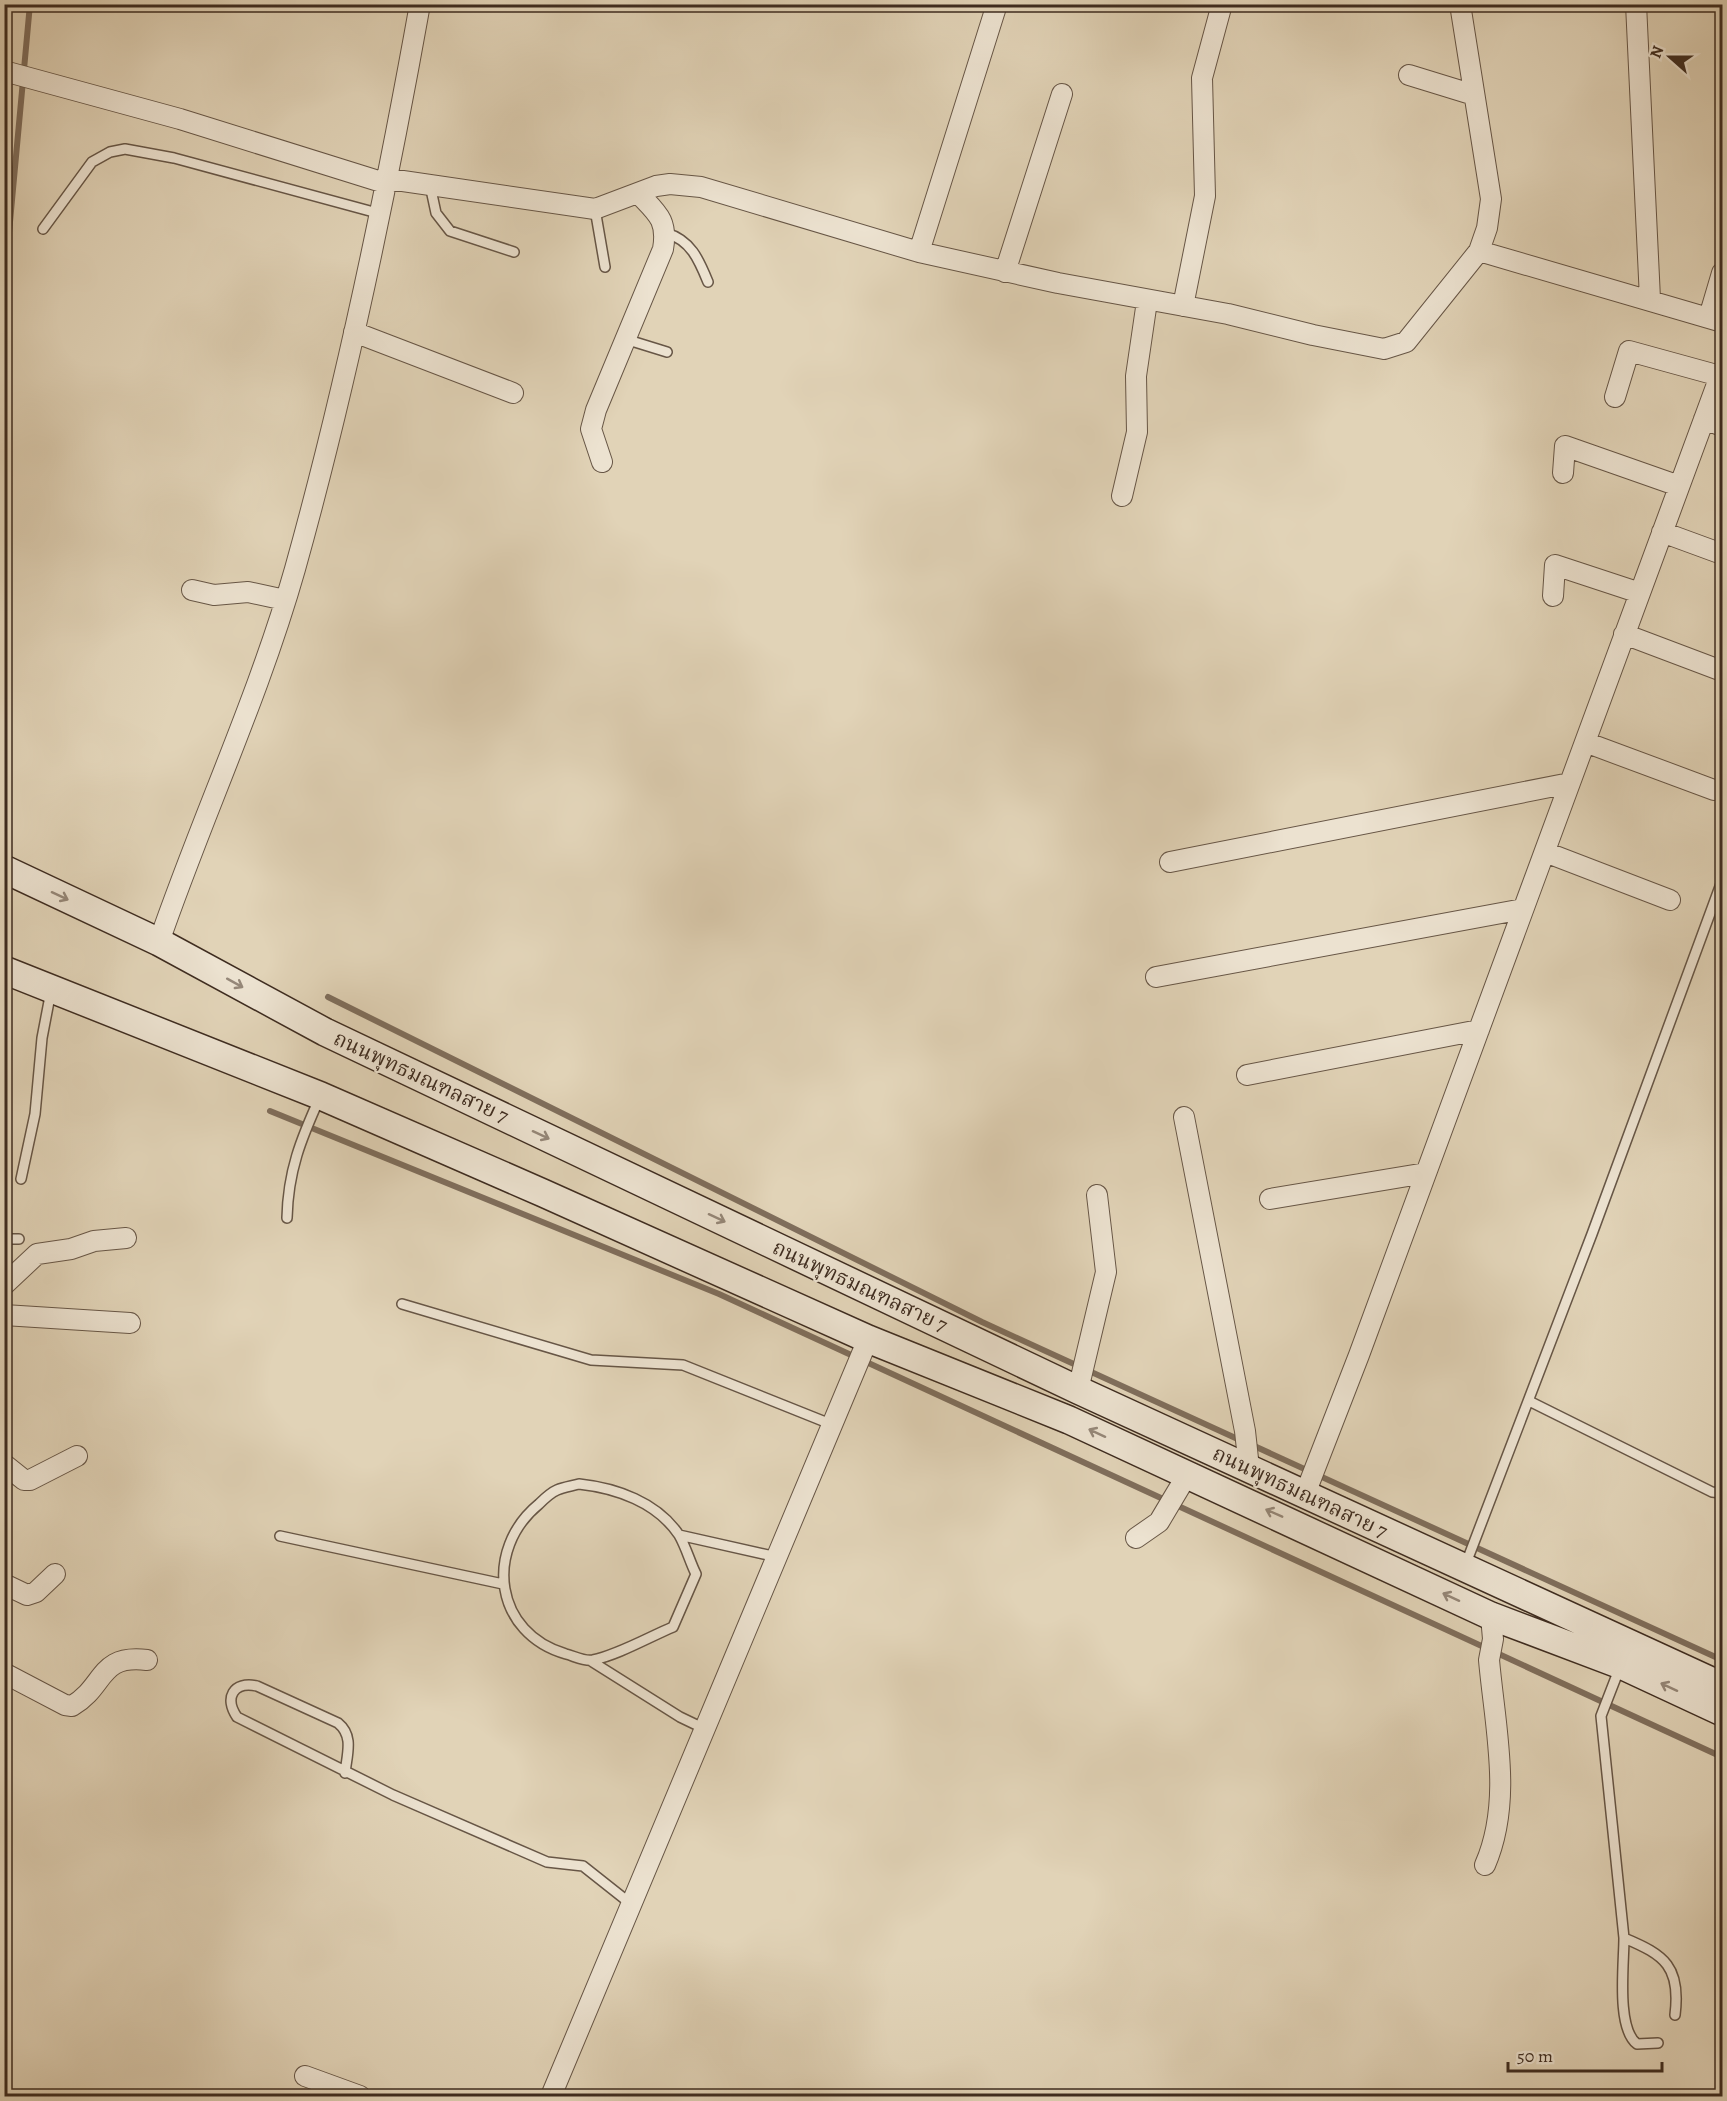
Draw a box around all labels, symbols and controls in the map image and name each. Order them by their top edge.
north arrow [1640,27,1700,87]
text: N [1645,42,1669,61]
one-way arrow [51,890,69,902]
one-way arrow [225,978,243,989]
street label: ถนนพุทธมณฑลสาย 7 [329,1024,513,1130]
one-way arrow [532,1129,550,1141]
one-way arrow [708,1213,726,1225]
street label: ถนนพุทธมณฑลสาย 7 [768,1233,952,1339]
one-way arrow [1088,1427,1106,1439]
street label: ถนนพุทธมณฑลสาย 7 [1208,1439,1392,1545]
one-way arrow [1266,1507,1284,1519]
one-way arrow [1442,1590,1460,1602]
one-way arrow [1661,1681,1679,1693]
scale bar [1508,2035,1662,2073]
text: 50 m [1517,2044,1553,2068]

